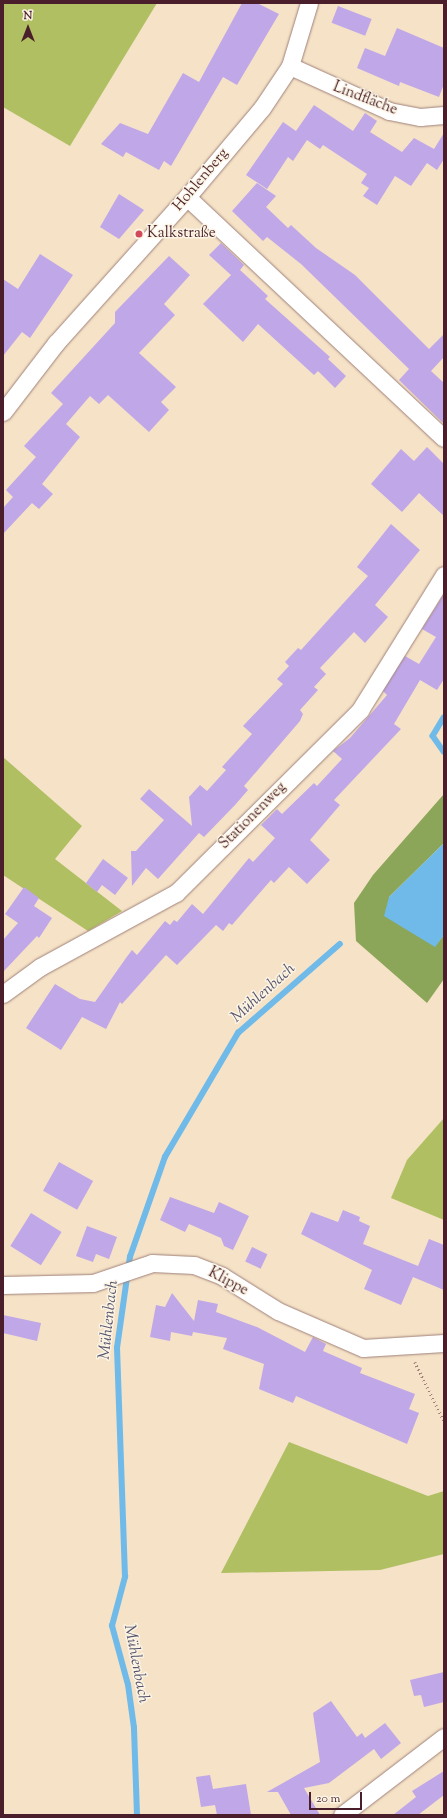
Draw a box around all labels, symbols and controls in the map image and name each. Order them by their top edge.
north arrow [8,8,48,48]
text: N [24,8,32,24]
street label: Lindfläche [330,78,400,120]
street label: Hohlenberg [169,145,233,215]
place label: Kalkstraße [147,225,216,243]
marker: Kalkstraße [134,229,144,239]
street label: Stationenweg [216,779,290,853]
water label: Mühlenbach [228,960,300,1028]
street label: Klippe [205,1264,251,1300]
water label: Mühlenbach [96,1279,124,1361]
water label: Mühlenbach [118,1623,152,1705]
scale bar [311,1784,364,1810]
text: 20 m [316,1790,340,1808]

